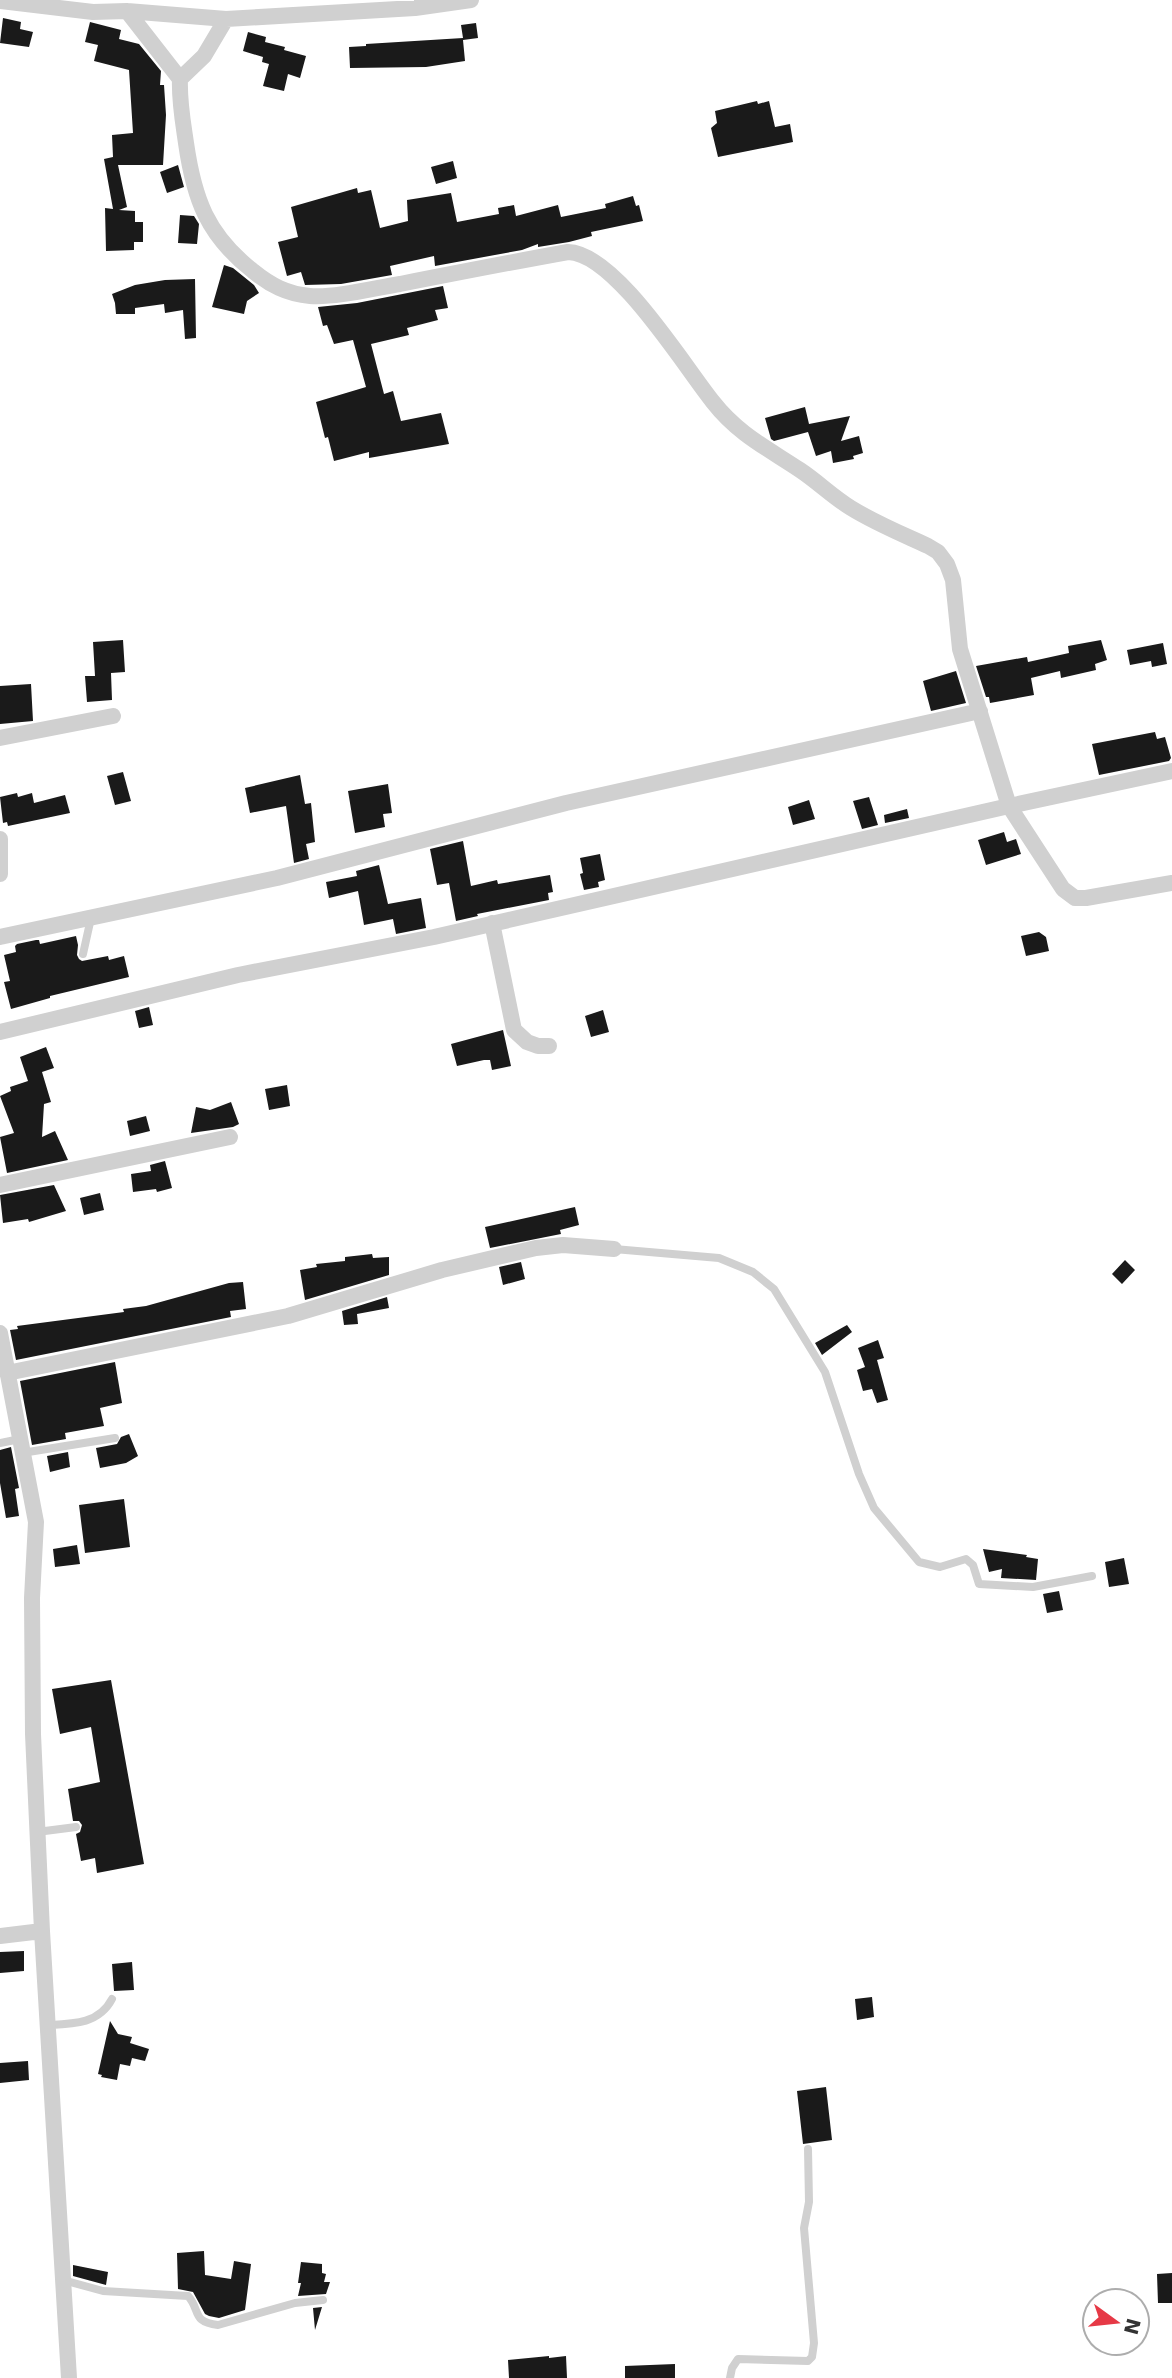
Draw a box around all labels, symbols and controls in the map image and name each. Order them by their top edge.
north arrow [1081,2287,1151,2357]
text: N [1120,2316,1145,2337]

